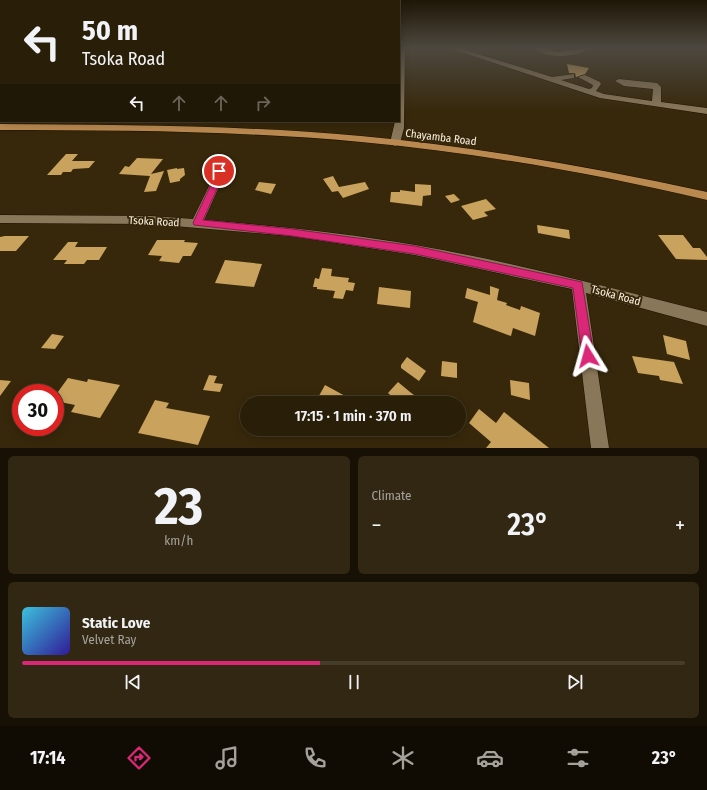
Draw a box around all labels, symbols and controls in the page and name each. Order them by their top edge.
text: 50 m [82,14,138,47]
icon: left [16,16,68,68]
text: Tsoka Road [82,48,165,70]
icon: left [126,92,148,114]
icon: ahead [168,92,190,114]
icon: ahead [210,92,232,114]
icon: right [252,92,274,114]
street label: Chayamba Road [405,127,477,148]
pin [202,154,236,188]
icon: arrive [208,160,230,182]
street label: Tsoka Road [128,214,180,229]
street label: Tsoka Road [590,283,642,308]
position arrow [567,335,609,377]
speed limit sign: 30 [12,384,64,436]
text: 17:15 · 1 min · 370 m [294,407,412,425]
text: 23 [154,475,203,538]
text: Climate [372,488,412,503]
text: 23° [507,507,549,543]
text: − [372,512,381,539]
text: + [675,512,685,539]
text: km/h [164,533,193,548]
text: Static Love [82,614,150,632]
text: Velvet Ray [82,632,136,647]
icon: previous [122,671,144,693]
icon: pause [343,671,365,693]
icon: next [564,671,586,693]
icon: directions [125,744,153,772]
icon: music [213,744,241,772]
icon: phone [301,744,329,772]
icon: climate [389,744,417,772]
icon: car [476,744,504,772]
icon: filters [564,744,592,772]
text: 17:14 [30,747,66,769]
text: 23° [652,747,677,769]

